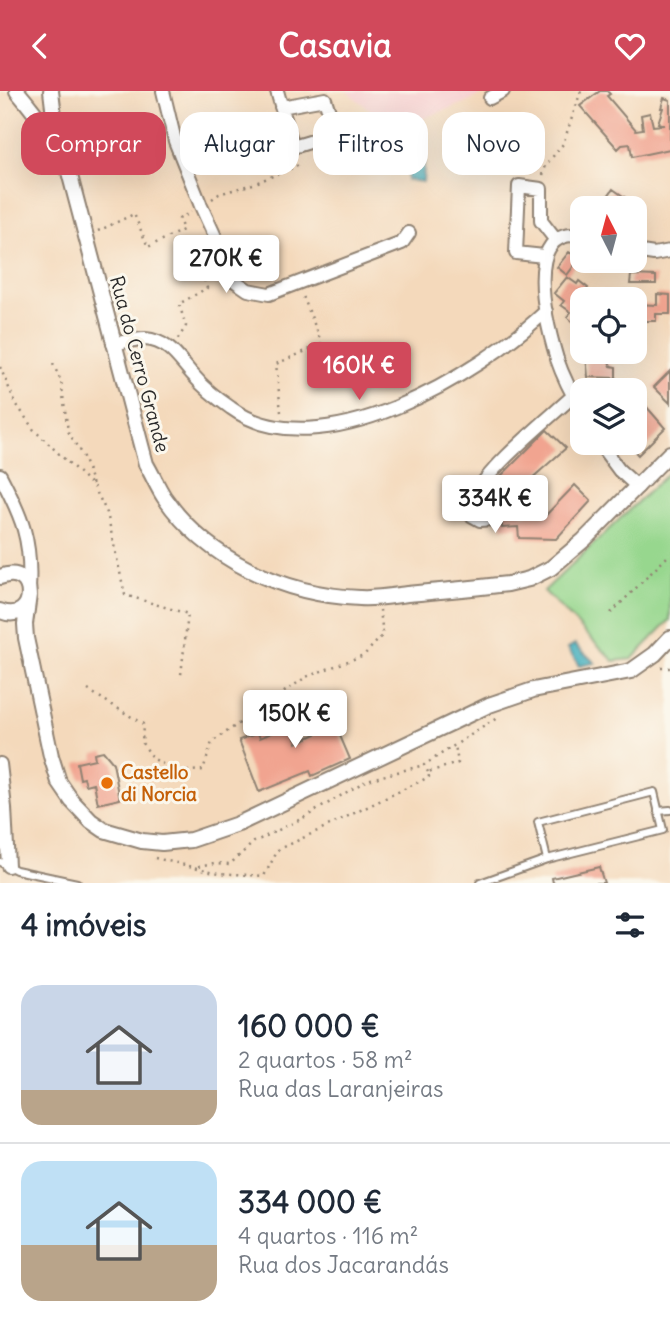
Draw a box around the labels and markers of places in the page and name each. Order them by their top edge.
pin: 270K € [169,235,283,295]
pin: 160K € [302,343,416,402]
pin: 334K € [438,475,552,535]
pin: 150K € [238,691,352,750]
place label: Castello di Norcia [121,760,197,806]
marker: Castello di Norcia [99,775,115,791]

